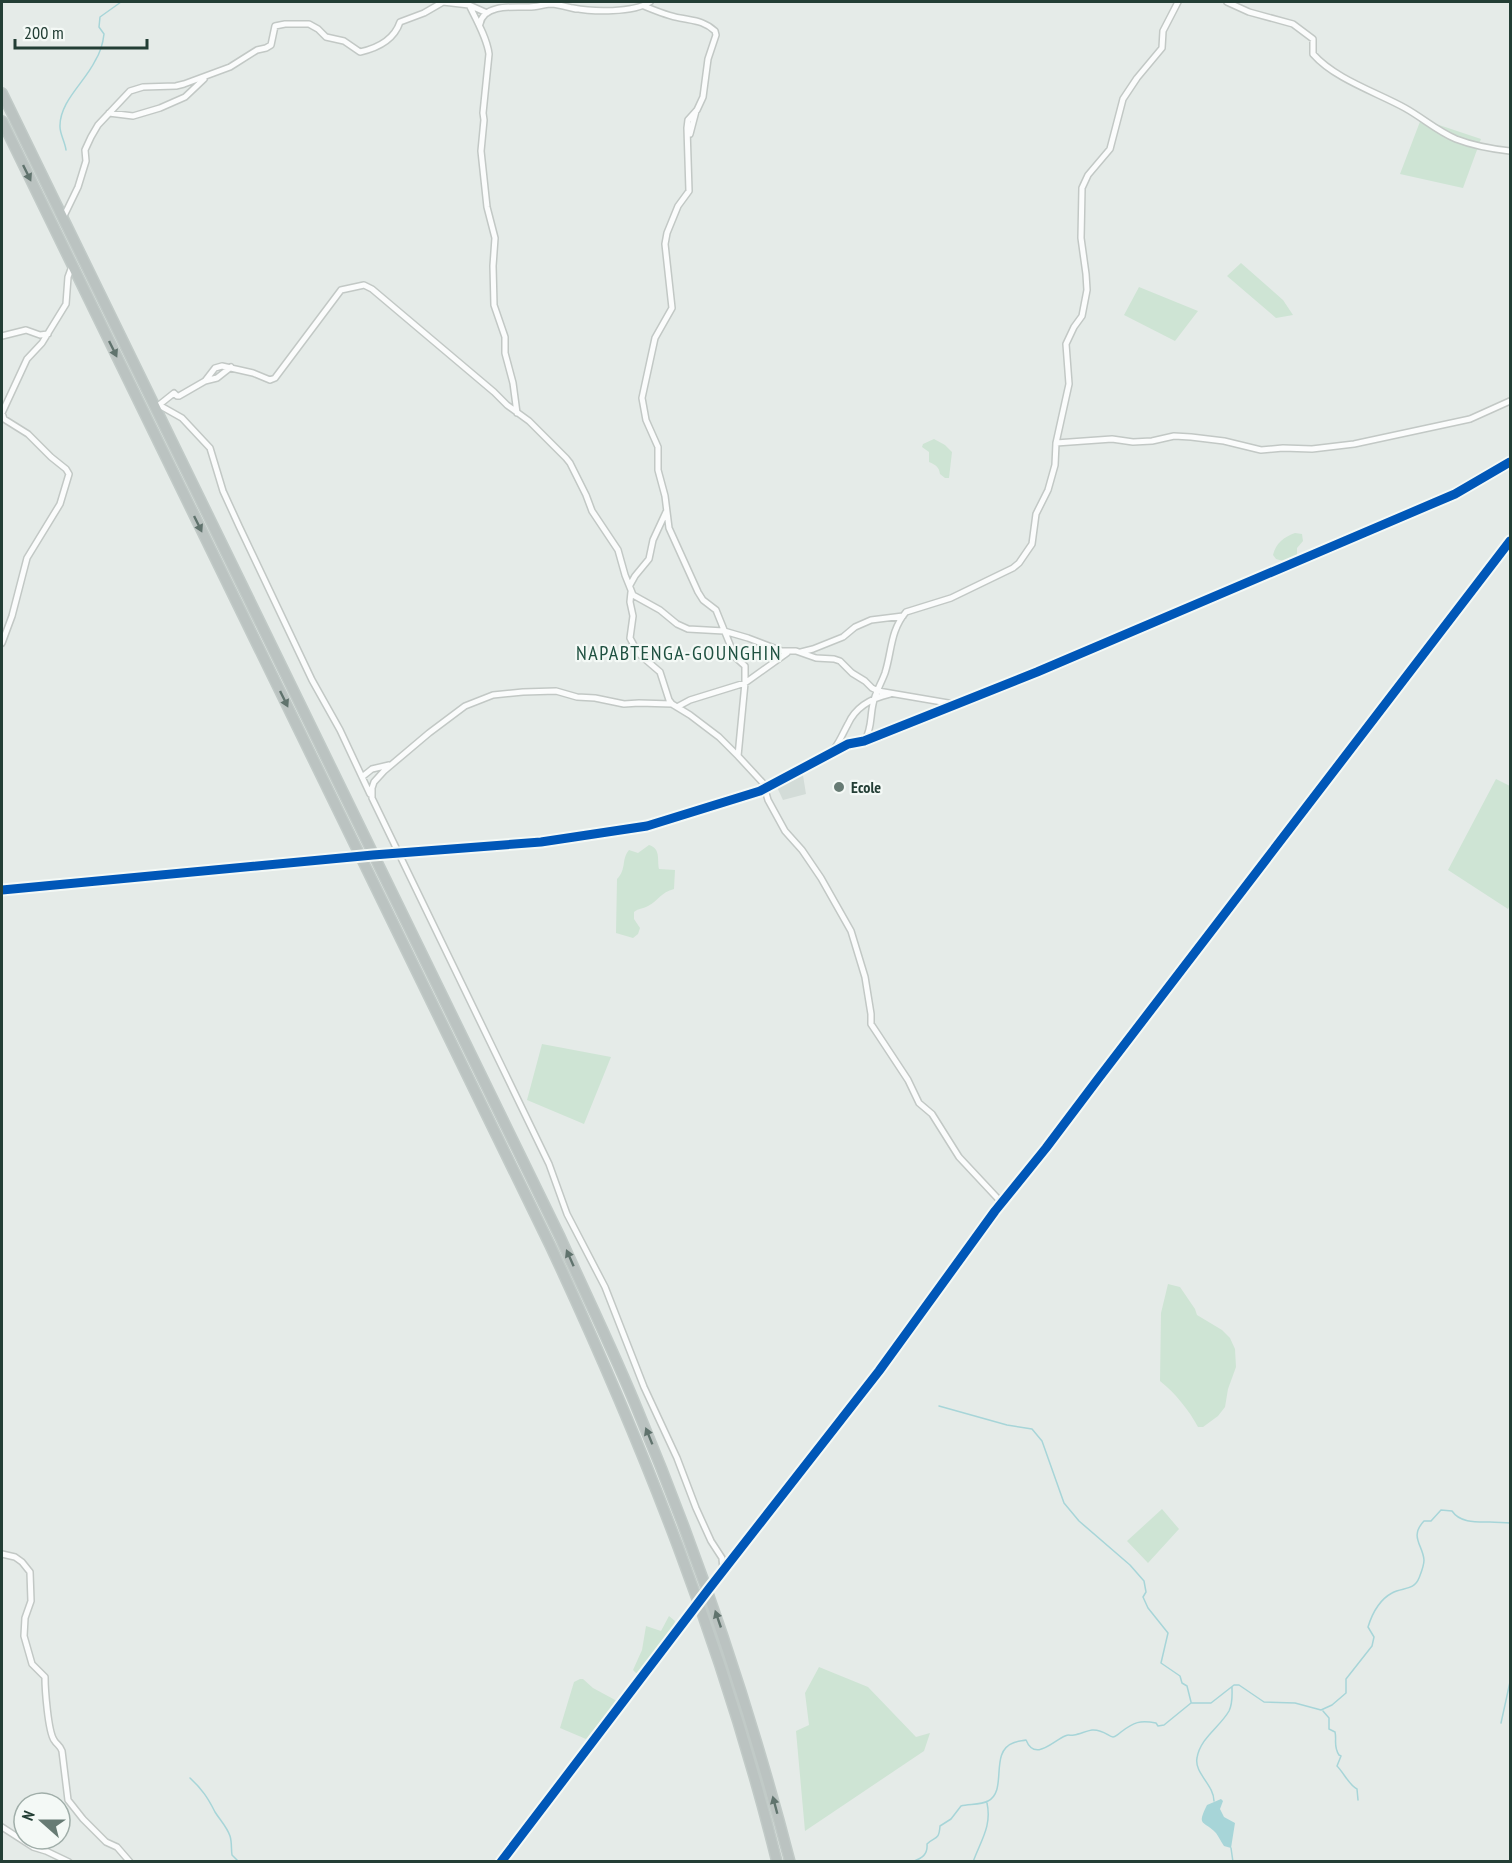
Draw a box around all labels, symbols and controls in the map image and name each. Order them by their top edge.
scale bar [15,12,147,50]
text: 200 m [24,21,64,44]
one-way arrow [23,165,32,182]
one-way arrow [108,340,117,357]
one-way arrow [193,515,203,533]
district label: NAPABTENGA-GOUNGHIN [576,640,782,666]
one-way arrow [279,691,288,708]
place label: Ecole [851,777,881,797]
marker: Ecole [832,780,846,794]
one-way arrow [564,1249,574,1267]
one-way arrow [644,1427,653,1445]
one-way arrow [712,1610,722,1628]
north arrow [12,1791,72,1851]
one-way arrow [770,1796,779,1814]
text: N [17,1808,39,1823]

